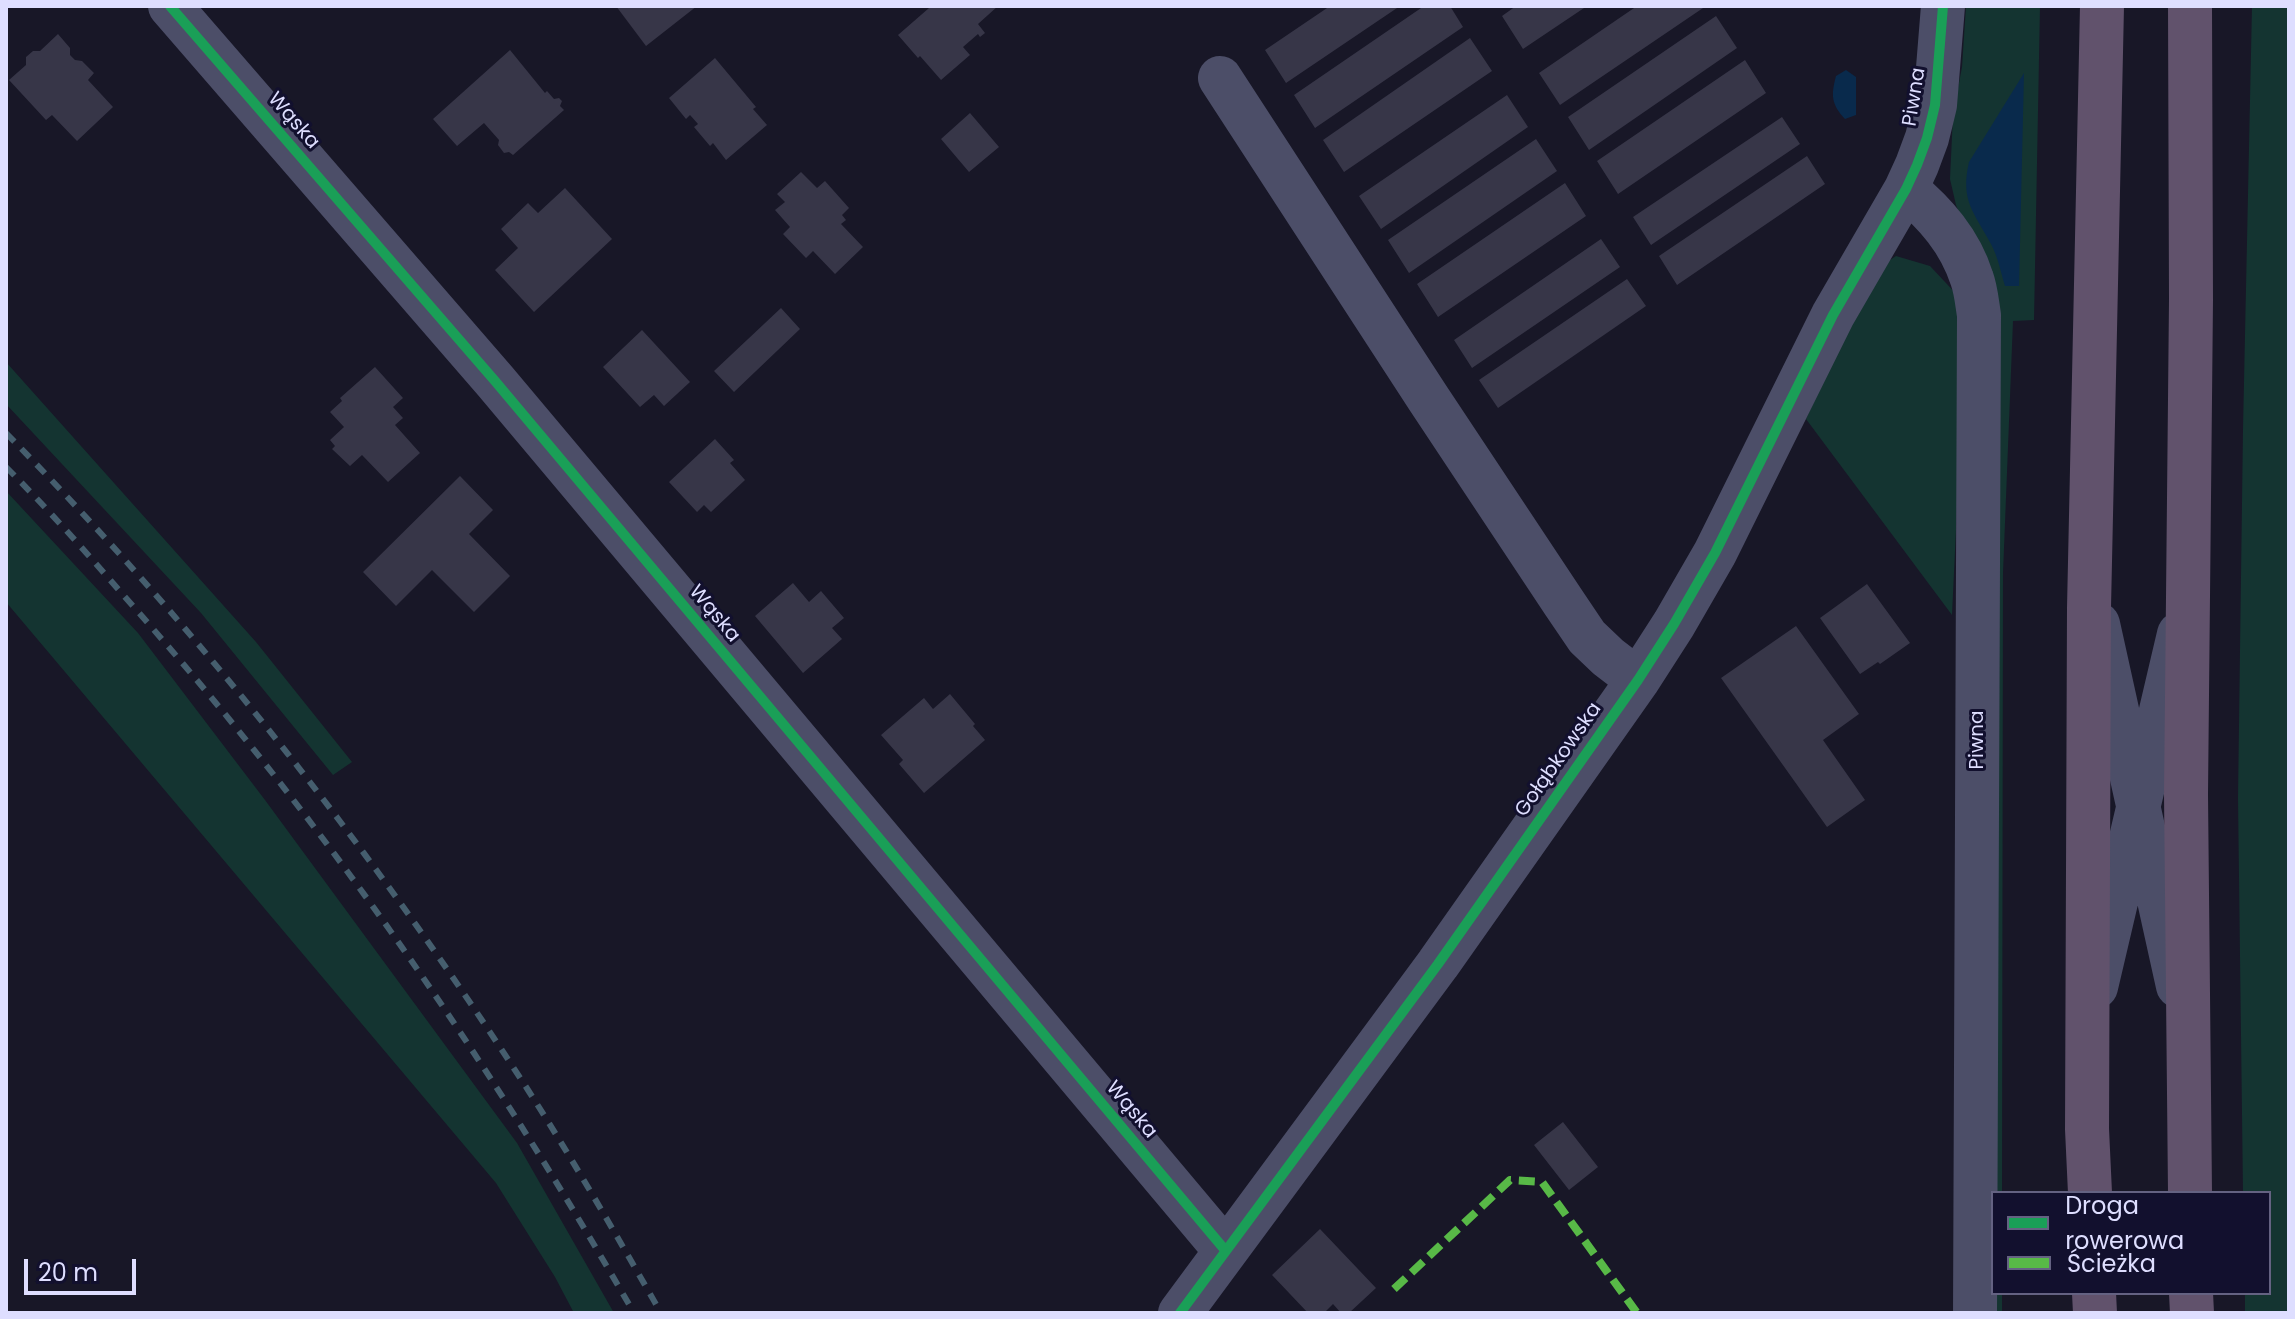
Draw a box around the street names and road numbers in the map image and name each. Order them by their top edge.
street label: Piwna [1899,66,1931,128]
street label: Wąska [262,88,324,154]
street label: Wąska [683,581,745,647]
street label: Gołąbkowska [1511,698,1607,822]
street label: Piwna [1966,710,1990,770]
street label: Wąska [1100,1077,1162,1143]

